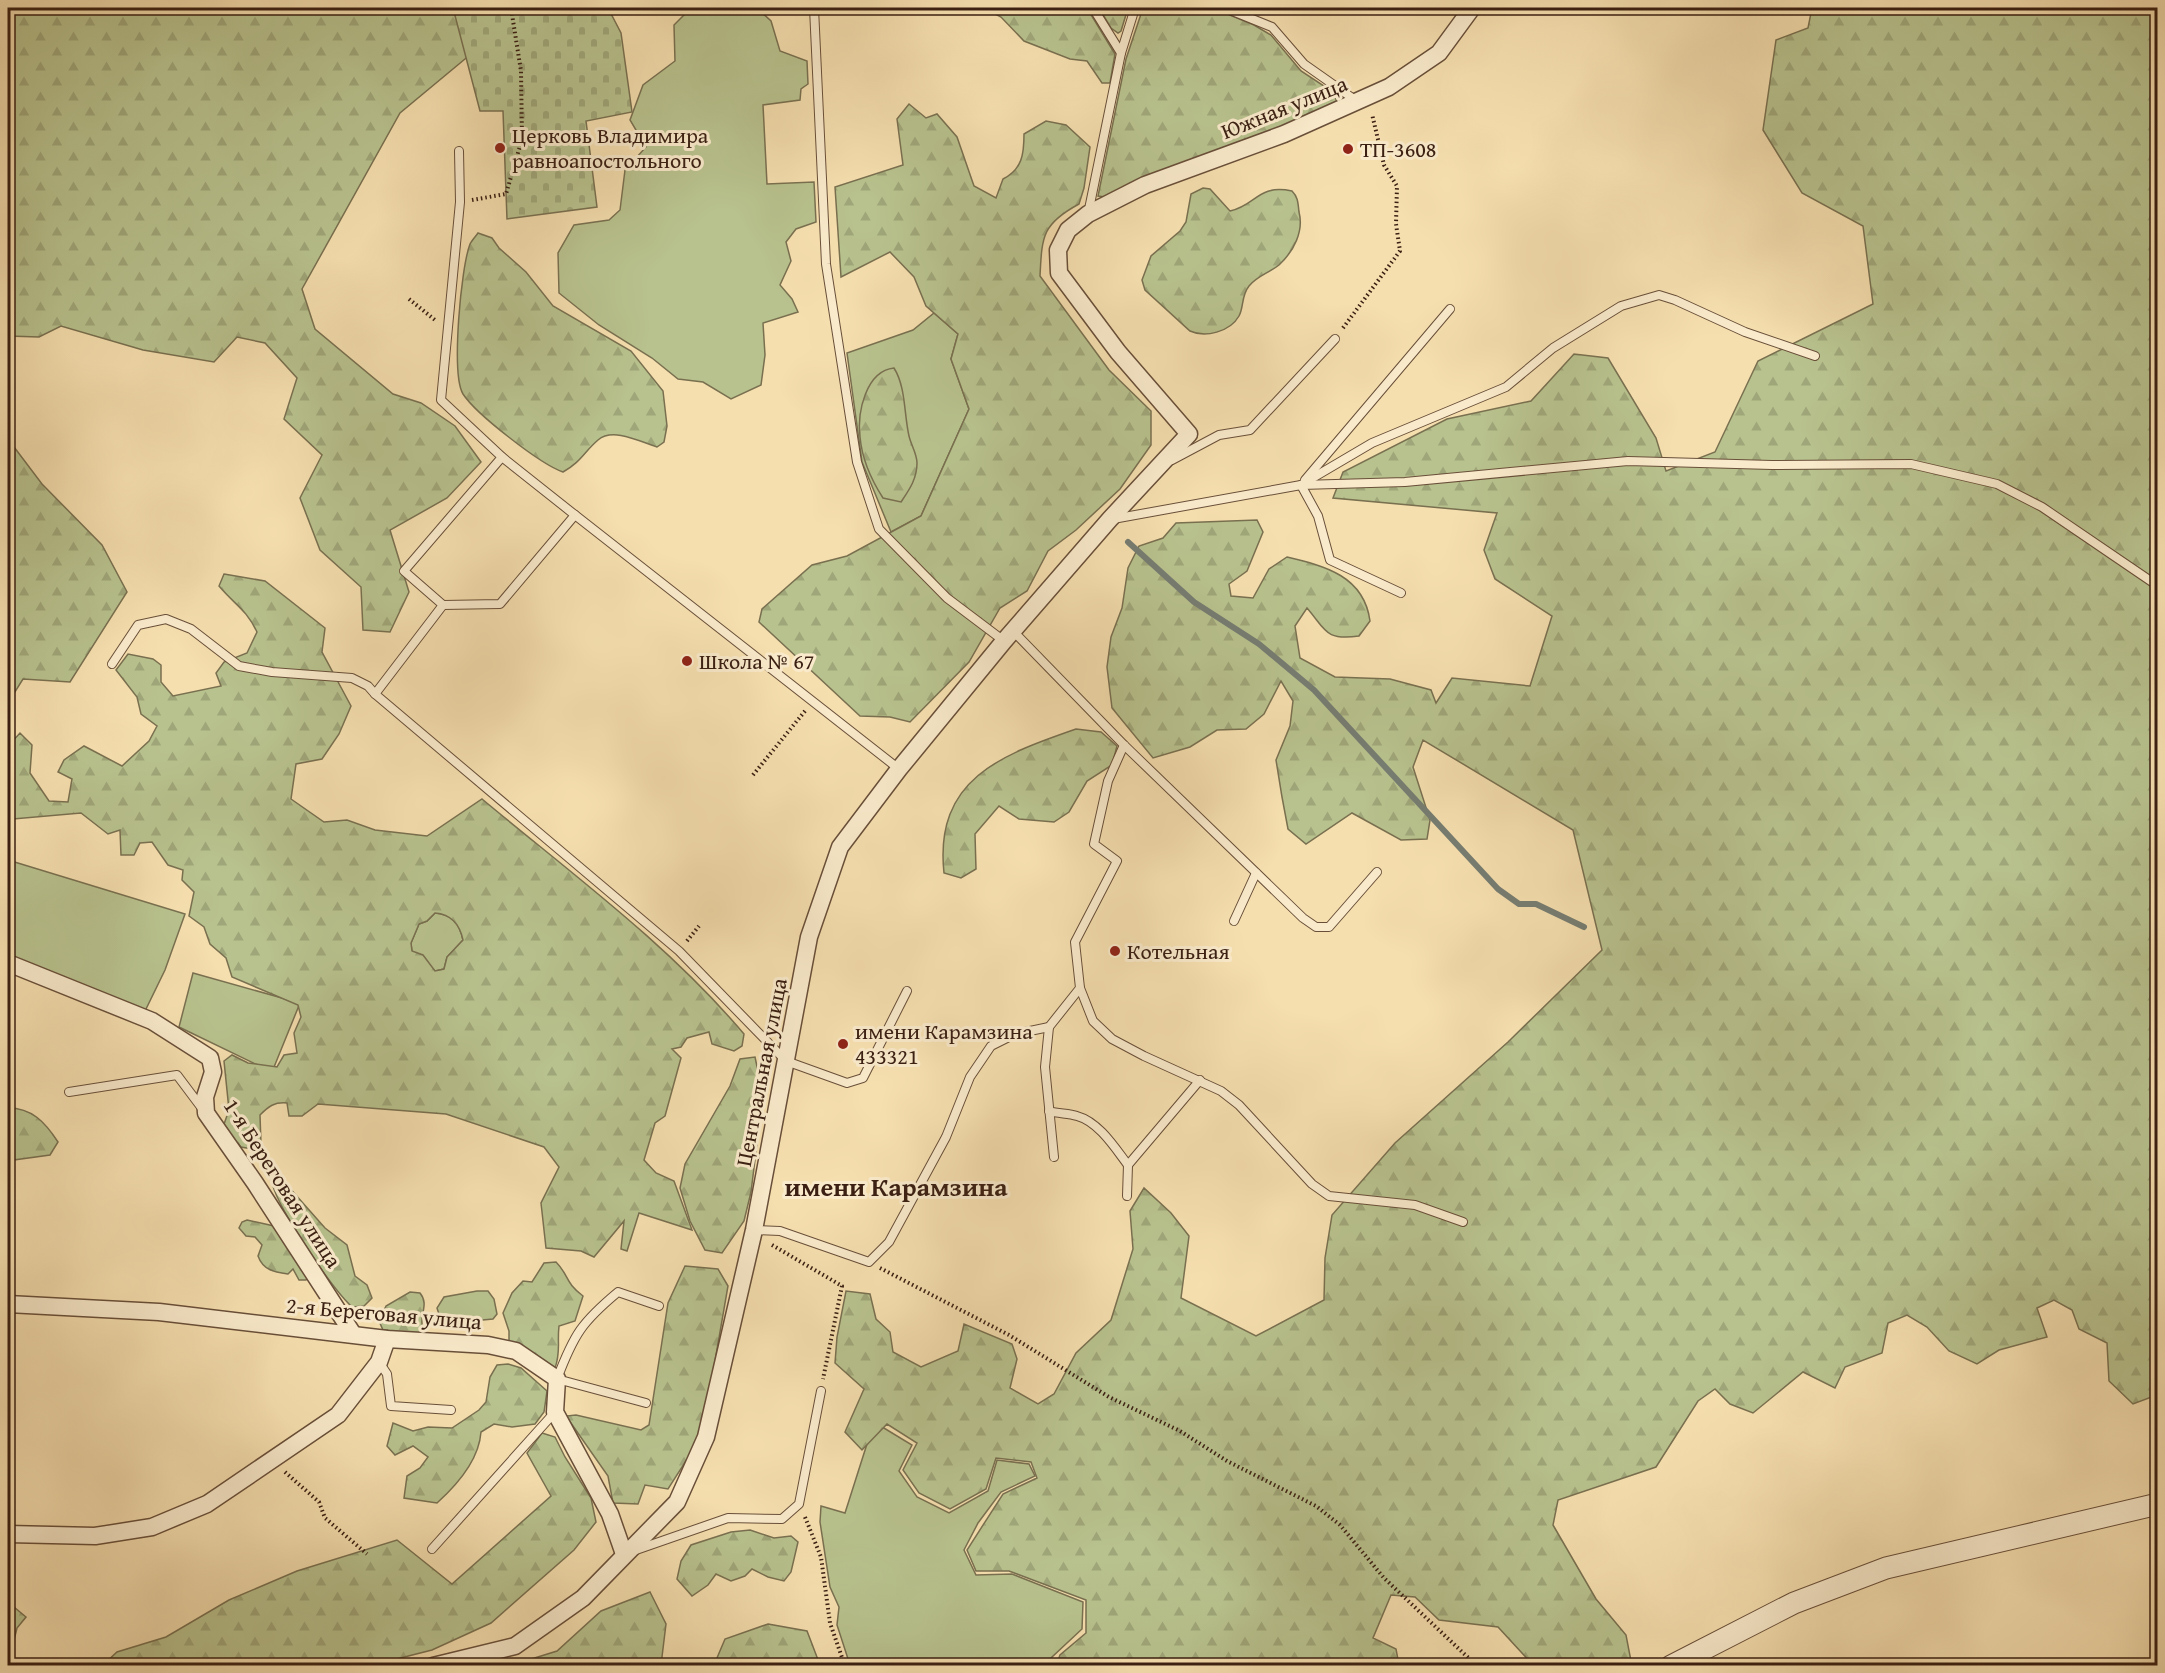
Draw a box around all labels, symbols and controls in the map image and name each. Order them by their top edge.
street label: Южная улица [1216,67,1352,147]
place label: Церковь Владимира равноапостольного [512,119,709,176]
place label: ТП-3608 [1360,133,1436,165]
marker: Церковь Владимира равноапостольного [493,141,507,155]
marker: ТП-3608 [1341,142,1355,156]
place label: Школа № 67 [699,645,814,677]
marker: Школа № 67 [680,654,694,668]
place label: Котельная [1127,935,1230,967]
marker: Котельная [1108,944,1122,958]
street label: Центральная улица [727,975,795,1169]
place label: имени Карамзина 433321 [855,1015,1033,1072]
marker: имени Карамзина 433321 [836,1037,850,1051]
street label: 1-я Береговая улица [216,1092,350,1274]
district label: имени Карамзина [784,1167,1008,1206]
street label: 2-я Береговая улица [285,1289,484,1338]

